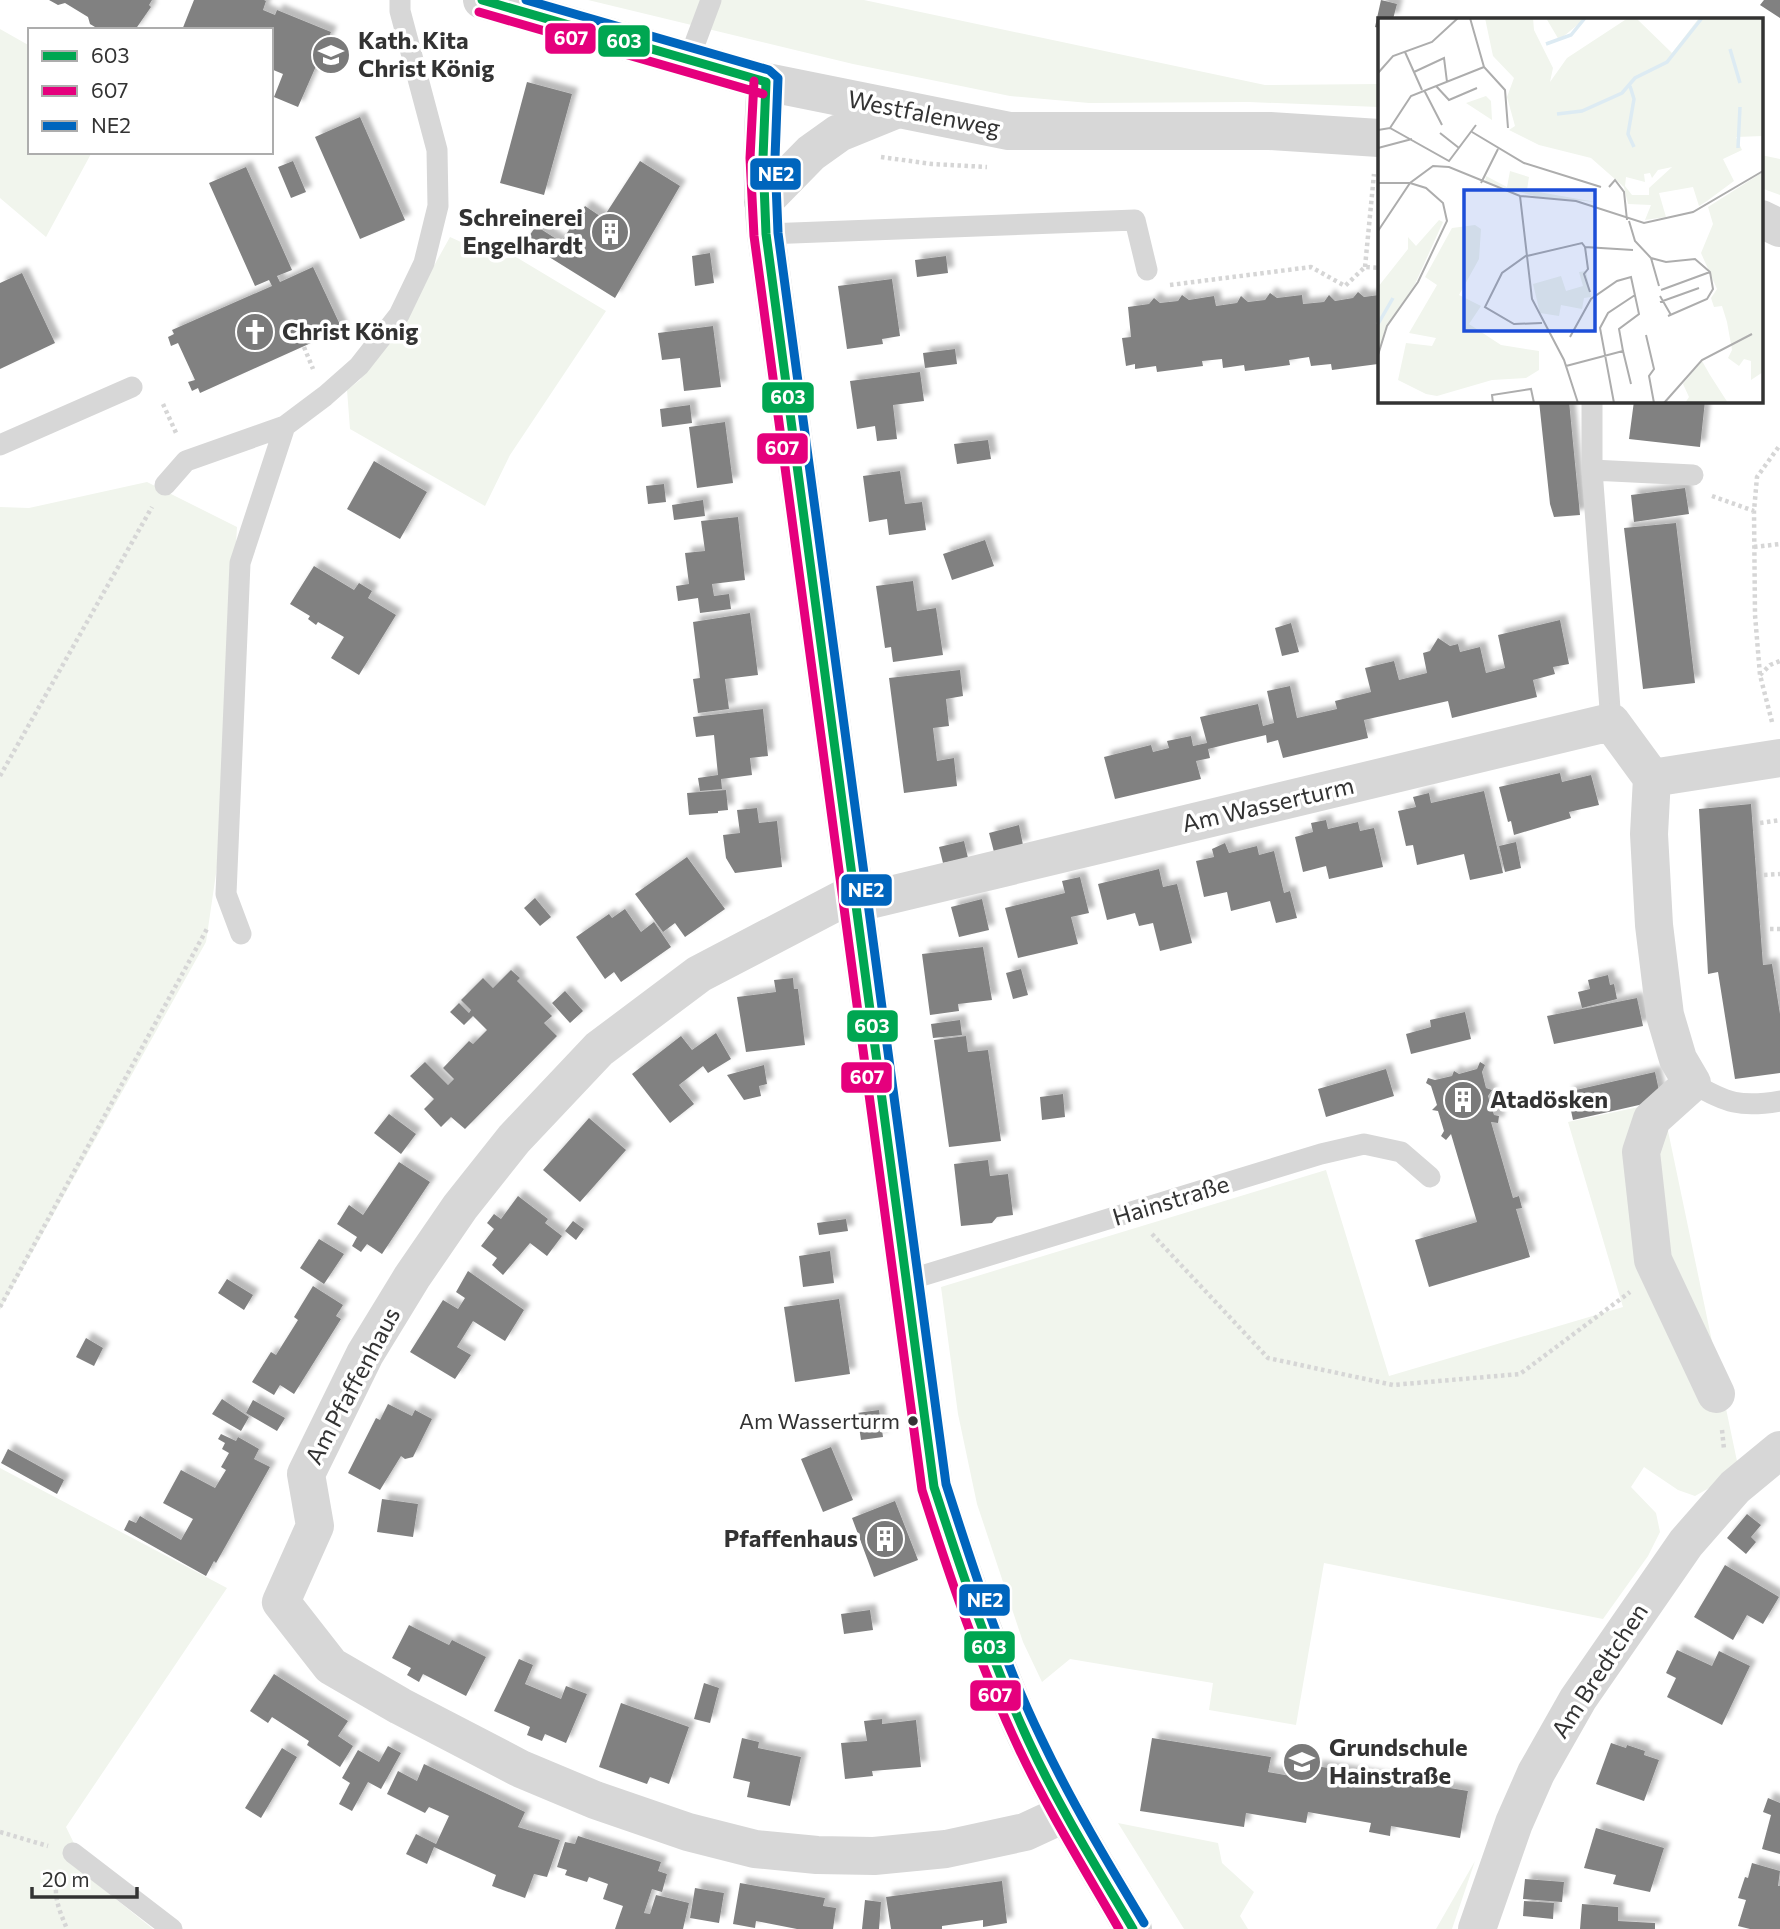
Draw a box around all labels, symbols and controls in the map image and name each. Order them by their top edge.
inset map [1378,18,1762,402]
line badge: 607 [544,22,597,55]
line badge: 603 [597,24,651,58]
place label: Kath. Kita Christ König [358,25,494,82]
text: 607 [554,26,588,49]
legend [28,28,273,154]
text: 603 [606,29,642,52]
school or university icon: Kath. Kita Christ König [310,34,352,76]
text: 603 [91,42,129,67]
text: 607 [91,77,128,102]
street label: Westfalenweg [846,84,1003,142]
text: NE2 [91,112,131,137]
line badge: NE2 [749,157,802,191]
text: NE2 [758,162,794,185]
place label: Schreinerei Engelhardt [459,202,583,259]
building icon: Schreinerei Engelhardt [589,211,631,253]
church icon: Christ König [234,311,276,353]
place label: Christ König [282,316,418,345]
line badge: 603 [761,381,815,414]
text: 603 [770,385,806,408]
line badge: 607 [756,432,809,465]
text: 607 [765,436,799,459]
street label: Am Wasserturm [1179,770,1357,837]
line badge: NE2 [840,873,893,907]
text: NE2 [848,878,884,901]
line badge: 603 [846,1009,899,1043]
text: 603 [854,1014,890,1037]
line badge: 607 [840,1061,893,1094]
text: 607 [850,1065,884,1088]
building icon: Atadösken [1442,1079,1484,1121]
place label: Atadösken [1490,1084,1608,1113]
street label: Hainstraße [1109,1168,1232,1231]
street label: Am Pfaffenhaus [298,1302,405,1469]
place label: Am Wasserturm [739,1407,900,1434]
marker: Am Wasserturm [906,1414,920,1428]
building icon: Pfaffenhaus [864,1518,906,1560]
place label: Pfaffenhaus [724,1523,858,1552]
line badge: NE2 [958,1583,1011,1617]
text: NE2 [967,1588,1003,1611]
street label: Am Bredtchen [1544,1597,1653,1743]
line badge: 603 [963,1630,1016,1664]
text: 603 [971,1635,1007,1658]
line badge: 607 [969,1679,1022,1712]
text: 607 [978,1683,1012,1706]
place label: Grundschule Hainstraße [1329,1732,1468,1789]
school or university icon: Grundschule Hainstraße [1281,1741,1323,1783]
scale bar [32,1856,136,1900]
text: 20 m [42,1866,90,1891]

